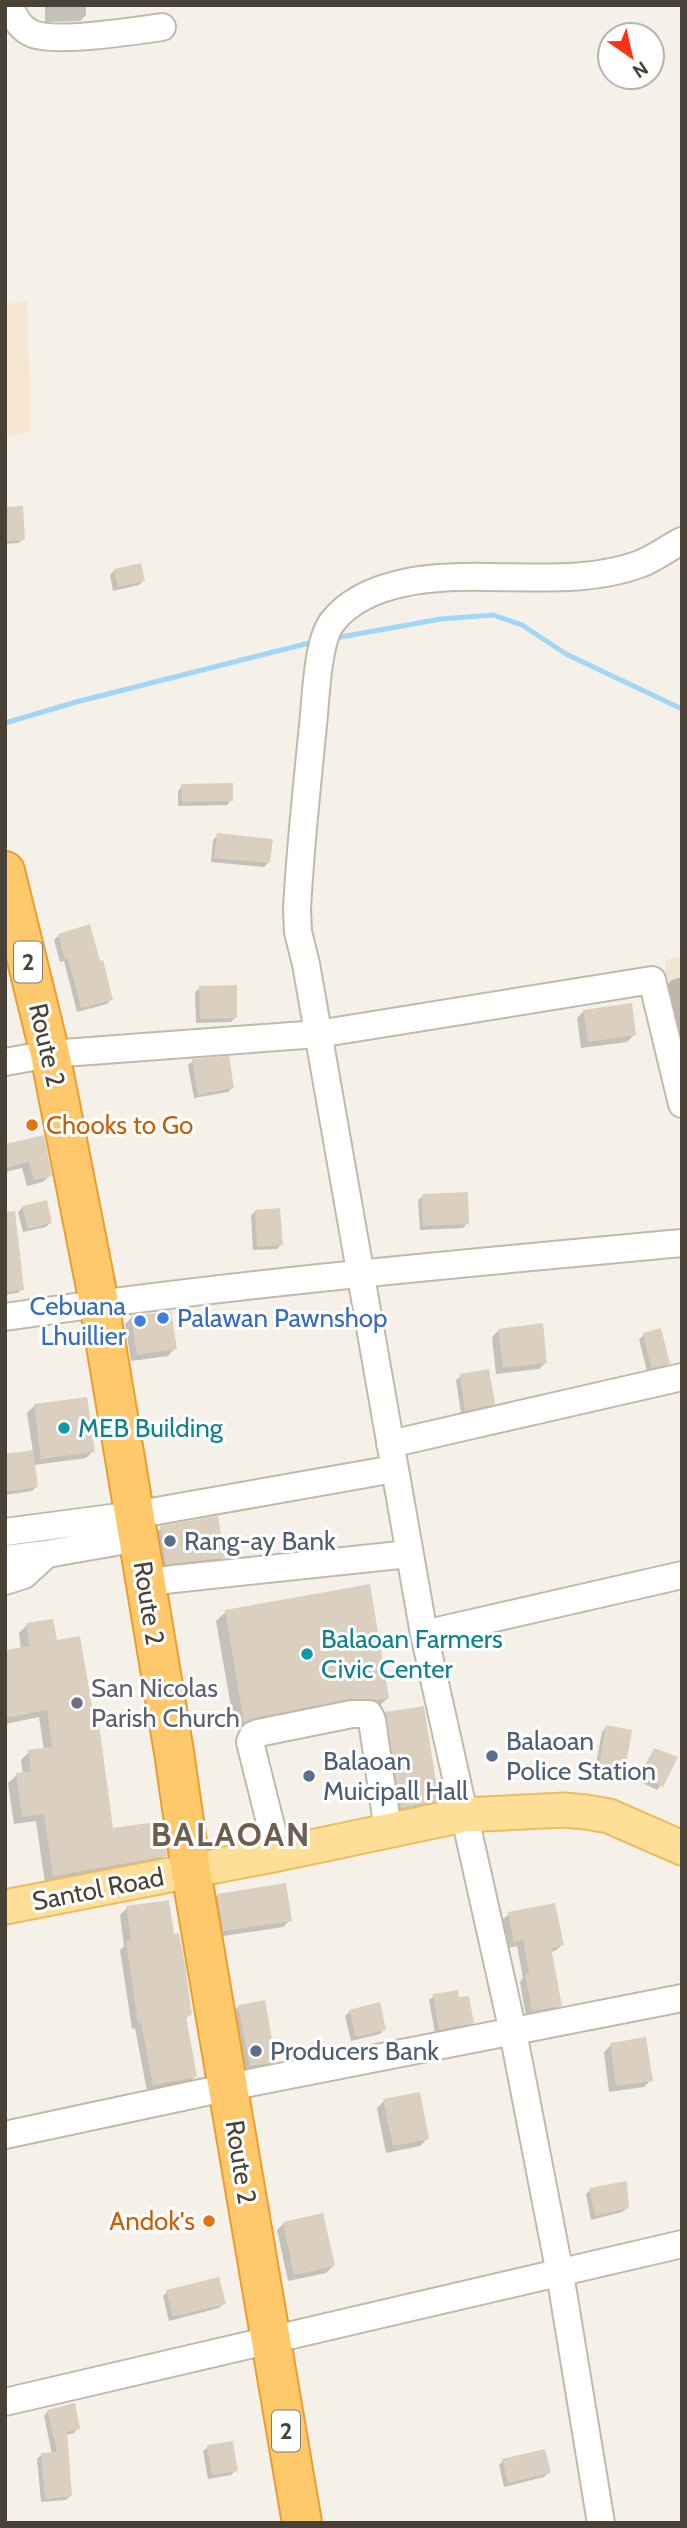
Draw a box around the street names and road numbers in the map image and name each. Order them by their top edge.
road number: 2 [14,942,42,982]
street label: Route 2 [22,1000,72,1090]
street label: Route 2 [127,1559,171,1647]
street label: Santol Road [30,1861,166,1917]
street label: Route 2 [219,2118,263,2206]
road number: 2 [272,2410,300,2452]

